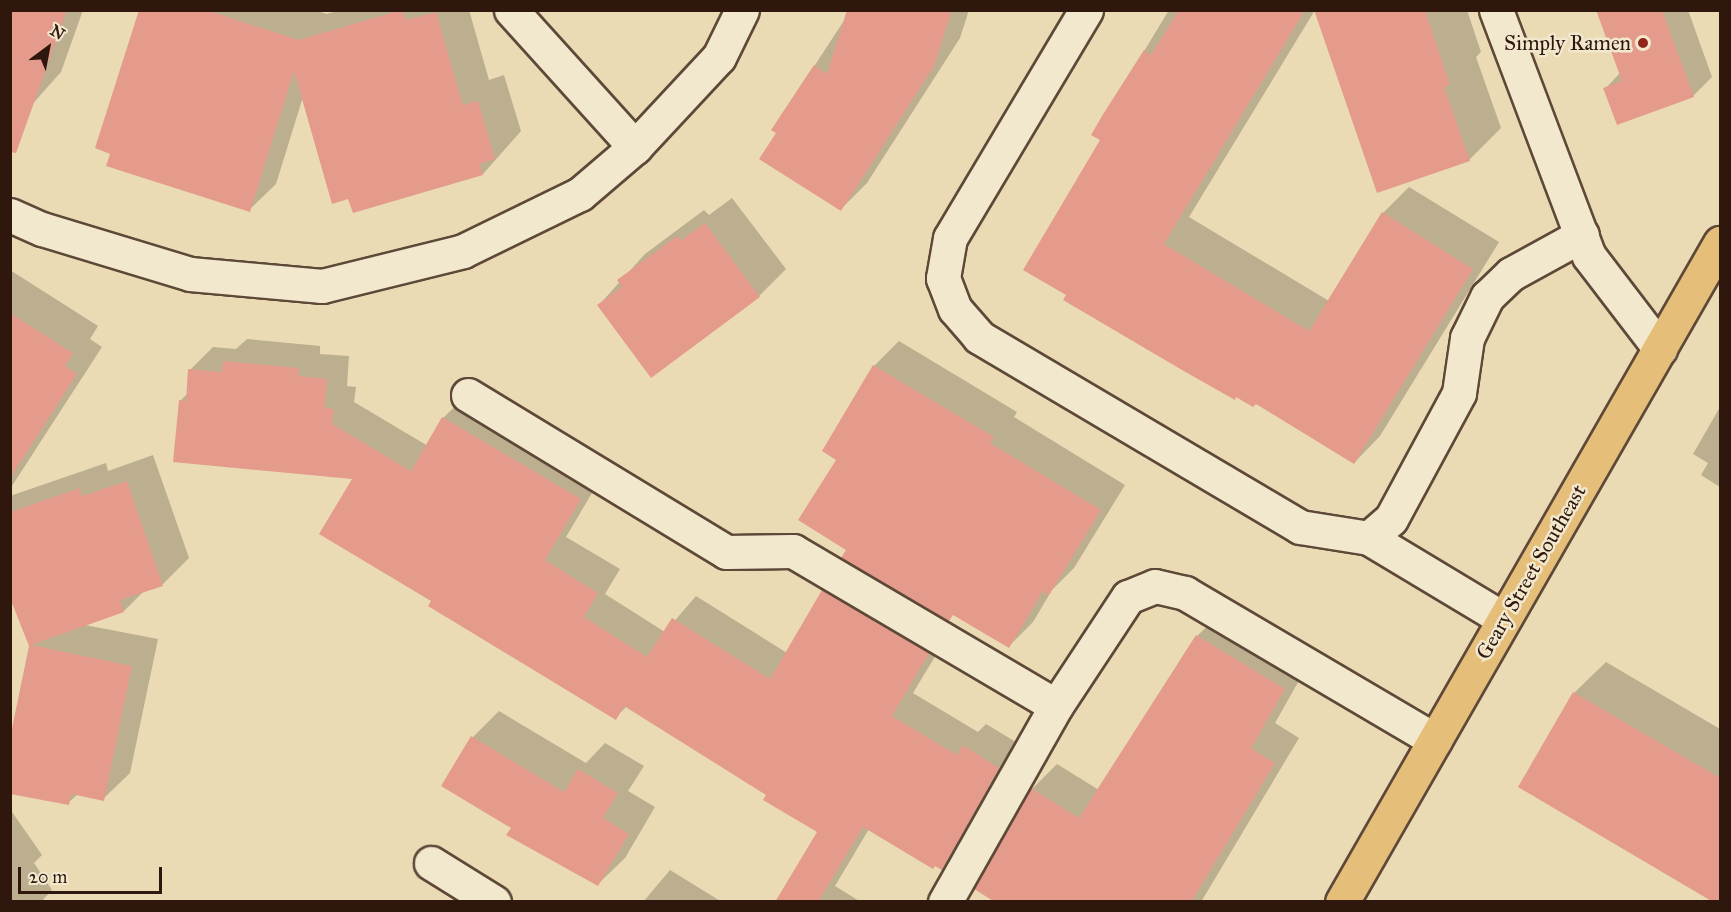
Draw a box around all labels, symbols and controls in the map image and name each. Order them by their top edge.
north arrow [18,18,78,78]
text: N [47,21,69,44]
place label: Simply Ramen [1504,30,1631,56]
marker: Simply Ramen [1636,36,1650,50]
street label: Geary Street Southeast [1471,480,1591,664]
scale bar [21,855,165,893]
text: 20 m [29,866,67,888]

